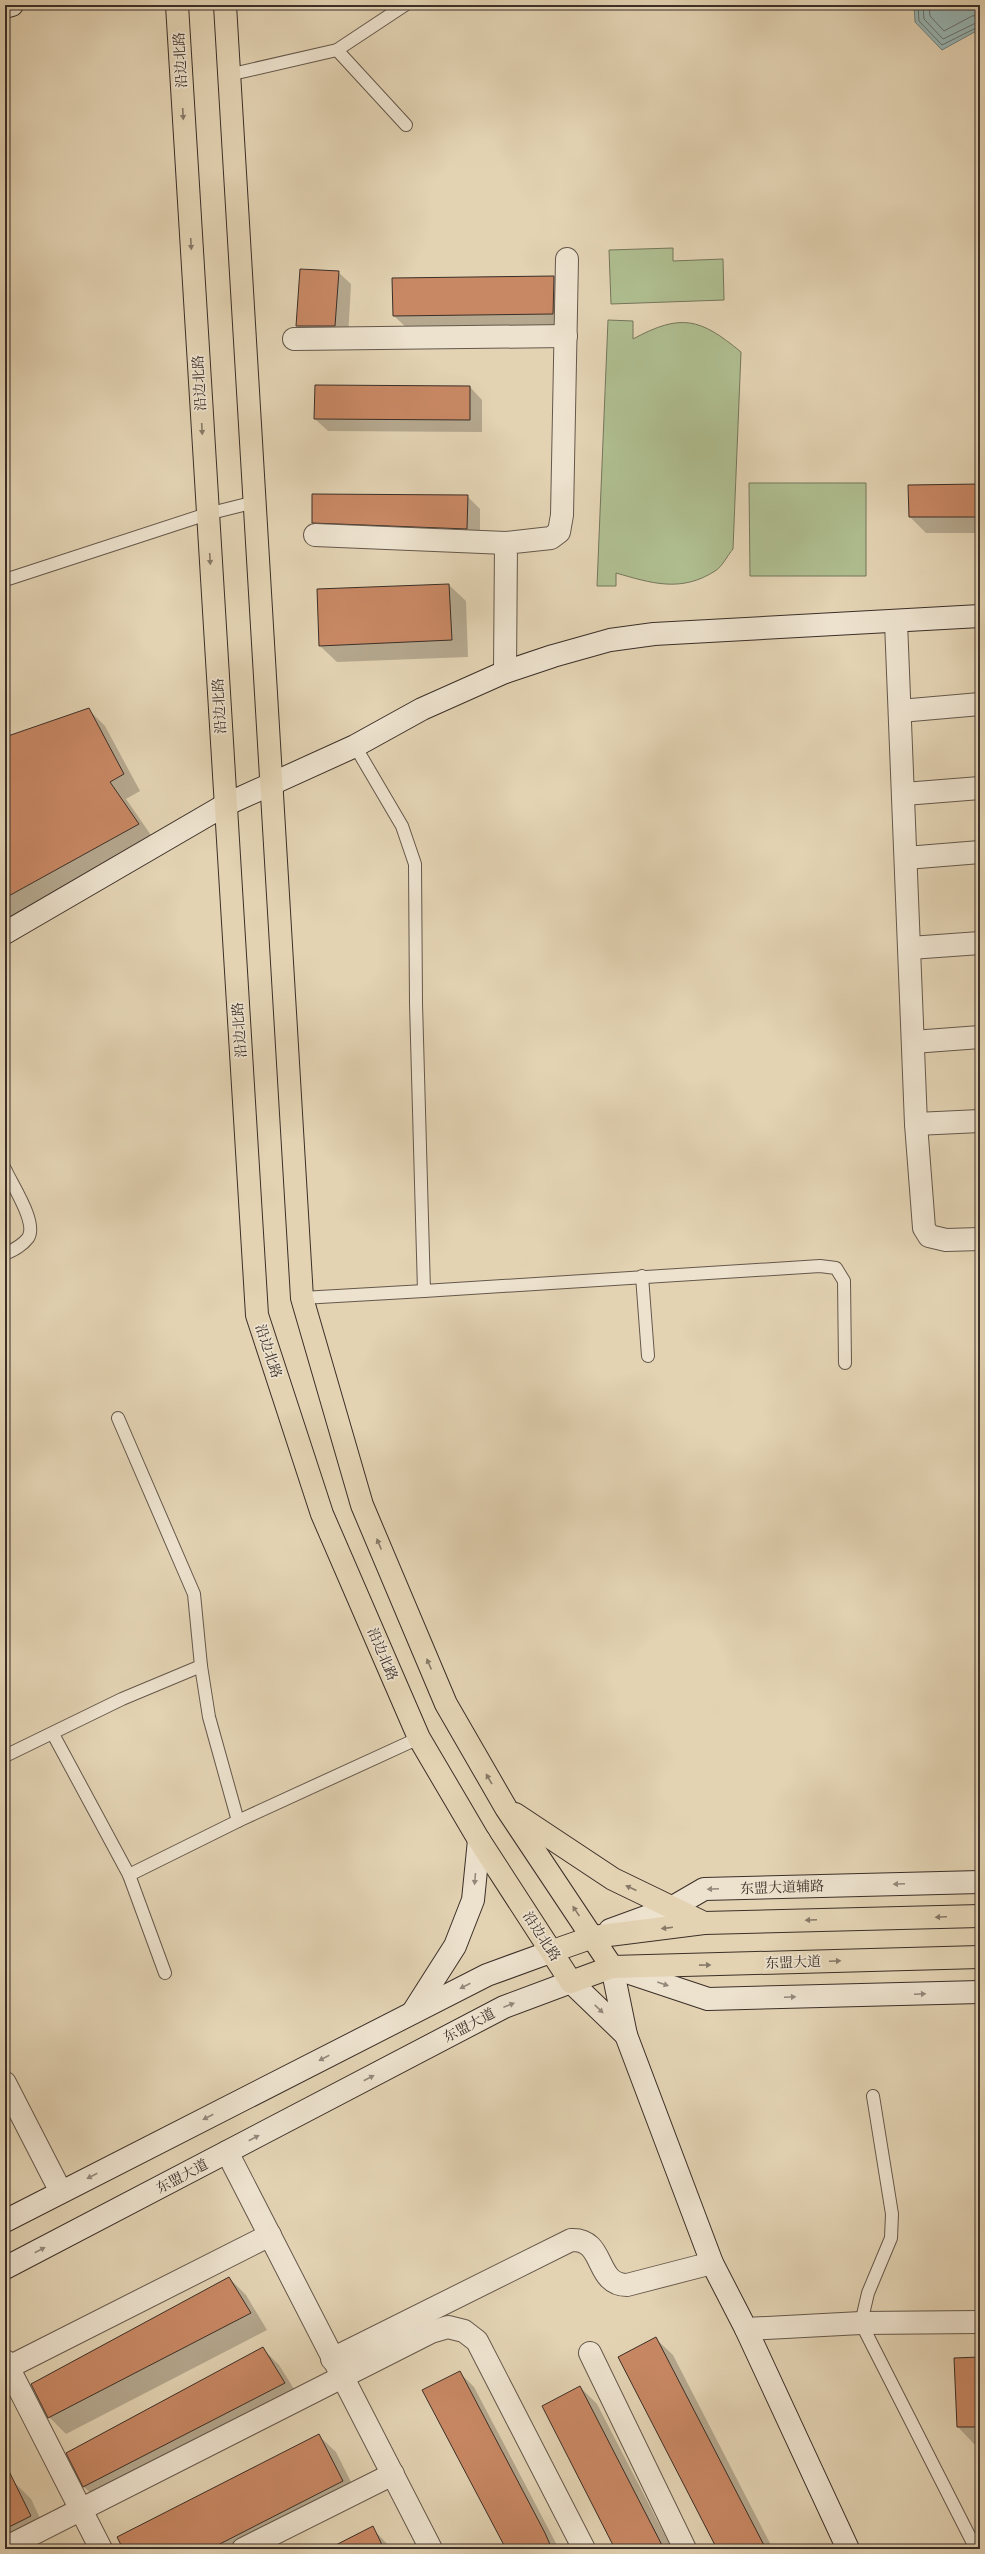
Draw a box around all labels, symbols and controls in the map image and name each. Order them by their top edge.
street label: 沿边北路 [171,31,192,88]
one-way arrow [180,108,187,120]
one-way arrow [188,238,195,250]
street label: 沿边北路 [190,354,211,411]
one-way arrow [199,423,206,435]
one-way arrow [207,553,213,566]
street label: 沿边北路 [210,677,231,734]
street label: 沿边北路 [229,1001,252,1058]
street label: 沿边北路 [250,1322,285,1381]
one-way arrow [375,1537,381,1549]
street label: 沿边北路 [362,1625,401,1684]
one-way arrow [426,1658,432,1669]
one-way arrow [486,1773,493,1785]
one-way arrow [472,1873,479,1885]
street label: 东盟大道辅路 [740,1878,824,1899]
one-way arrow [892,1881,905,1887]
one-way arrow [626,1885,637,1891]
one-way arrow [706,1886,719,1892]
one-way arrow [572,1905,580,1916]
street label: 沿边北路 [518,1908,564,1965]
one-way arrow [934,1914,947,1920]
one-way arrow [805,1917,817,1924]
one-way arrow [661,1924,673,1931]
street label: 东盟大道 [765,1953,821,1974]
one-way arrow [829,1958,842,1964]
one-way arrow [699,1962,712,1968]
one-way arrow [657,1981,669,1987]
one-way arrow [459,1983,470,1989]
one-way arrow [914,1990,926,1997]
one-way arrow [784,1994,797,2000]
one-way arrow [504,2002,516,2008]
one-way arrow [594,2004,604,2014]
street label: 东盟大道 [441,2005,499,2048]
one-way arrow [318,2055,330,2061]
one-way arrow [363,2074,375,2081]
one-way arrow [202,2114,214,2120]
one-way arrow [248,2135,260,2141]
street label: 东盟大道 [154,2156,212,2199]
one-way arrow [86,2173,98,2179]
one-way arrow [34,2247,45,2253]

